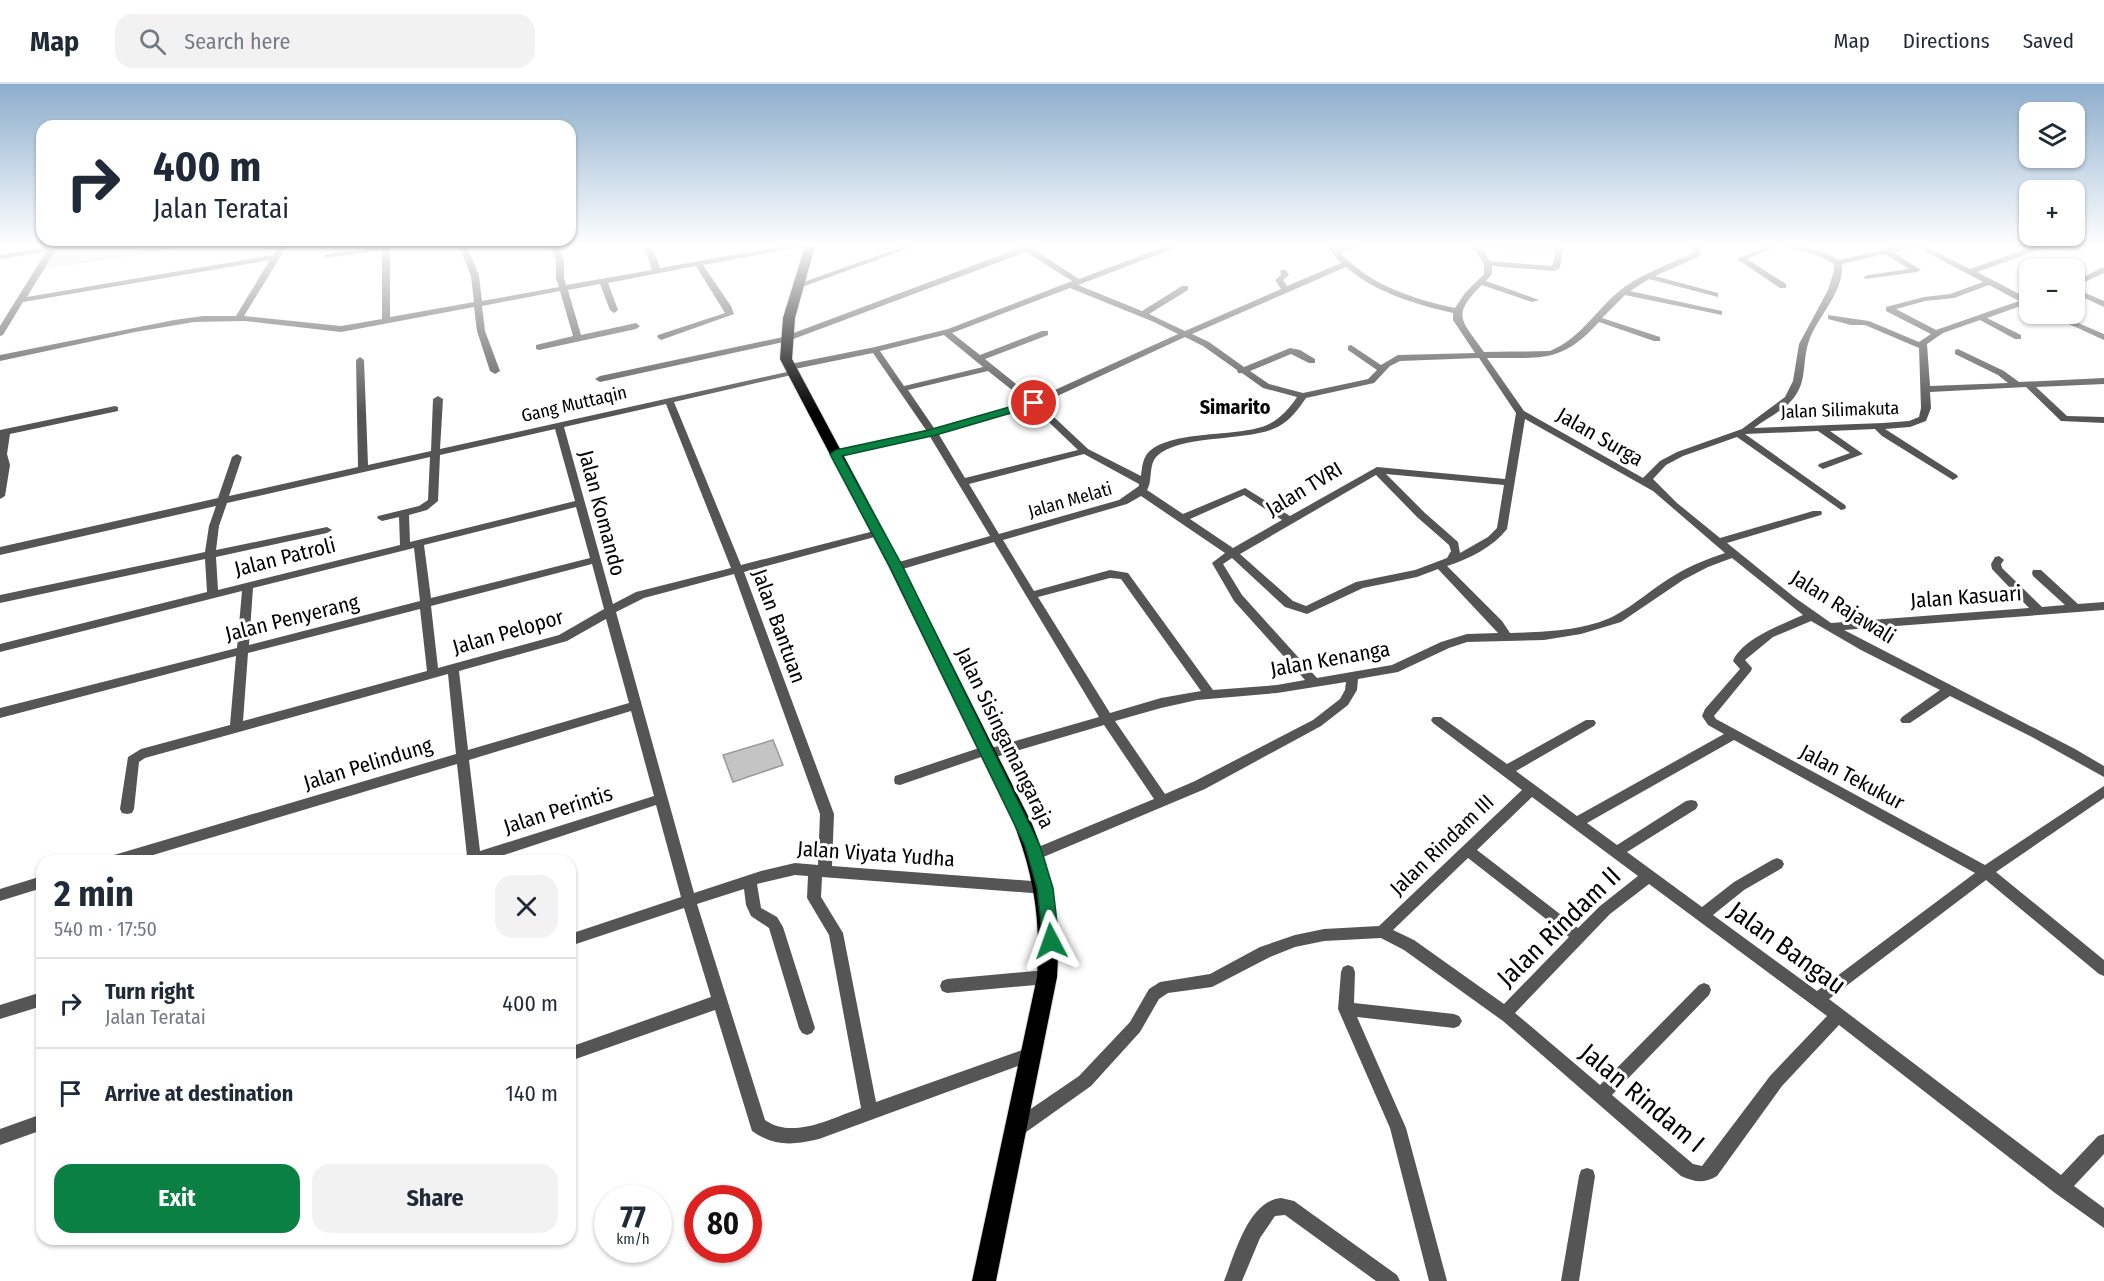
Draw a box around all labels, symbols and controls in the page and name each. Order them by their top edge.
search box [115,14,535,68]
text: Map [30,25,79,58]
icon: search [136,25,169,58]
text: Search here [184,28,290,55]
text: Map [1833,28,1870,54]
text: Directions [1903,28,1990,54]
text: Saved [2023,28,2074,54]
map controls [2019,102,2085,324]
button: layers [2019,102,2085,168]
text: 400 m [153,142,261,192]
icon: right [54,144,132,222]
button: + [2019,180,2085,246]
text: Jalan Teratai [153,193,289,225]
button: − [2019,258,2085,324]
pin [1008,377,1059,428]
street label: Gang Muttaqin [519,381,629,427]
icon: arrive [1017,386,1050,419]
district label: Simarito [1200,395,1271,419]
street label: Jalan Silimakuta [1780,397,1900,423]
street label: Jalan Surga [1552,402,1648,472]
street label: Jalan Komando [573,447,631,579]
street label: Jalan TVRI [1261,456,1347,522]
street label: Jalan Melati [1025,478,1115,522]
street label: Jalan Patroli [232,532,338,582]
street label: Jalan Bantuan [746,565,812,687]
street label: Jalan Rajawali [1786,565,1900,649]
street label: Jalan Kasuari [1909,580,2023,614]
street label: Jalan Penyerang [223,589,362,647]
street label: Jalan Pelopor [449,604,567,660]
street label: Jalan Kenanga [1268,636,1392,682]
street label: Jalan Sisingamangaraja [950,643,1060,833]
street label: Jalan Pelindung [300,732,436,796]
street label: Jalan Tekukur [1795,739,1909,816]
street label: Jalan Perintis [500,780,616,840]
street label: Jalan Rindam III [1385,789,1499,901]
street label: Jalan Viyata Yudha [796,836,956,872]
street label: Jalan Rindam II [1491,860,1627,994]
text: 2 min [54,872,134,916]
button: close [495,875,558,938]
street label: Jalan Bangau [1722,895,1852,1001]
position arrow [1019,909,1083,973]
text: 540 m · 17:50 [54,917,157,941]
text: Turn right [105,978,194,1005]
icon: right [54,987,87,1020]
text: 400 m [502,990,558,1017]
text: Jalan Teratai [105,1005,206,1029]
street label: Jalan Rindam I [1573,1037,1711,1159]
icon: arrive [54,1077,87,1110]
text: Arrive at destination [105,1080,293,1107]
text: 140 m [505,1080,558,1107]
button: Exit [54,1164,300,1233]
button: Share [312,1164,558,1233]
speed limit sign: 80 [684,1185,762,1263]
text: 77 [620,1199,646,1235]
text: km/h [616,1230,650,1248]

